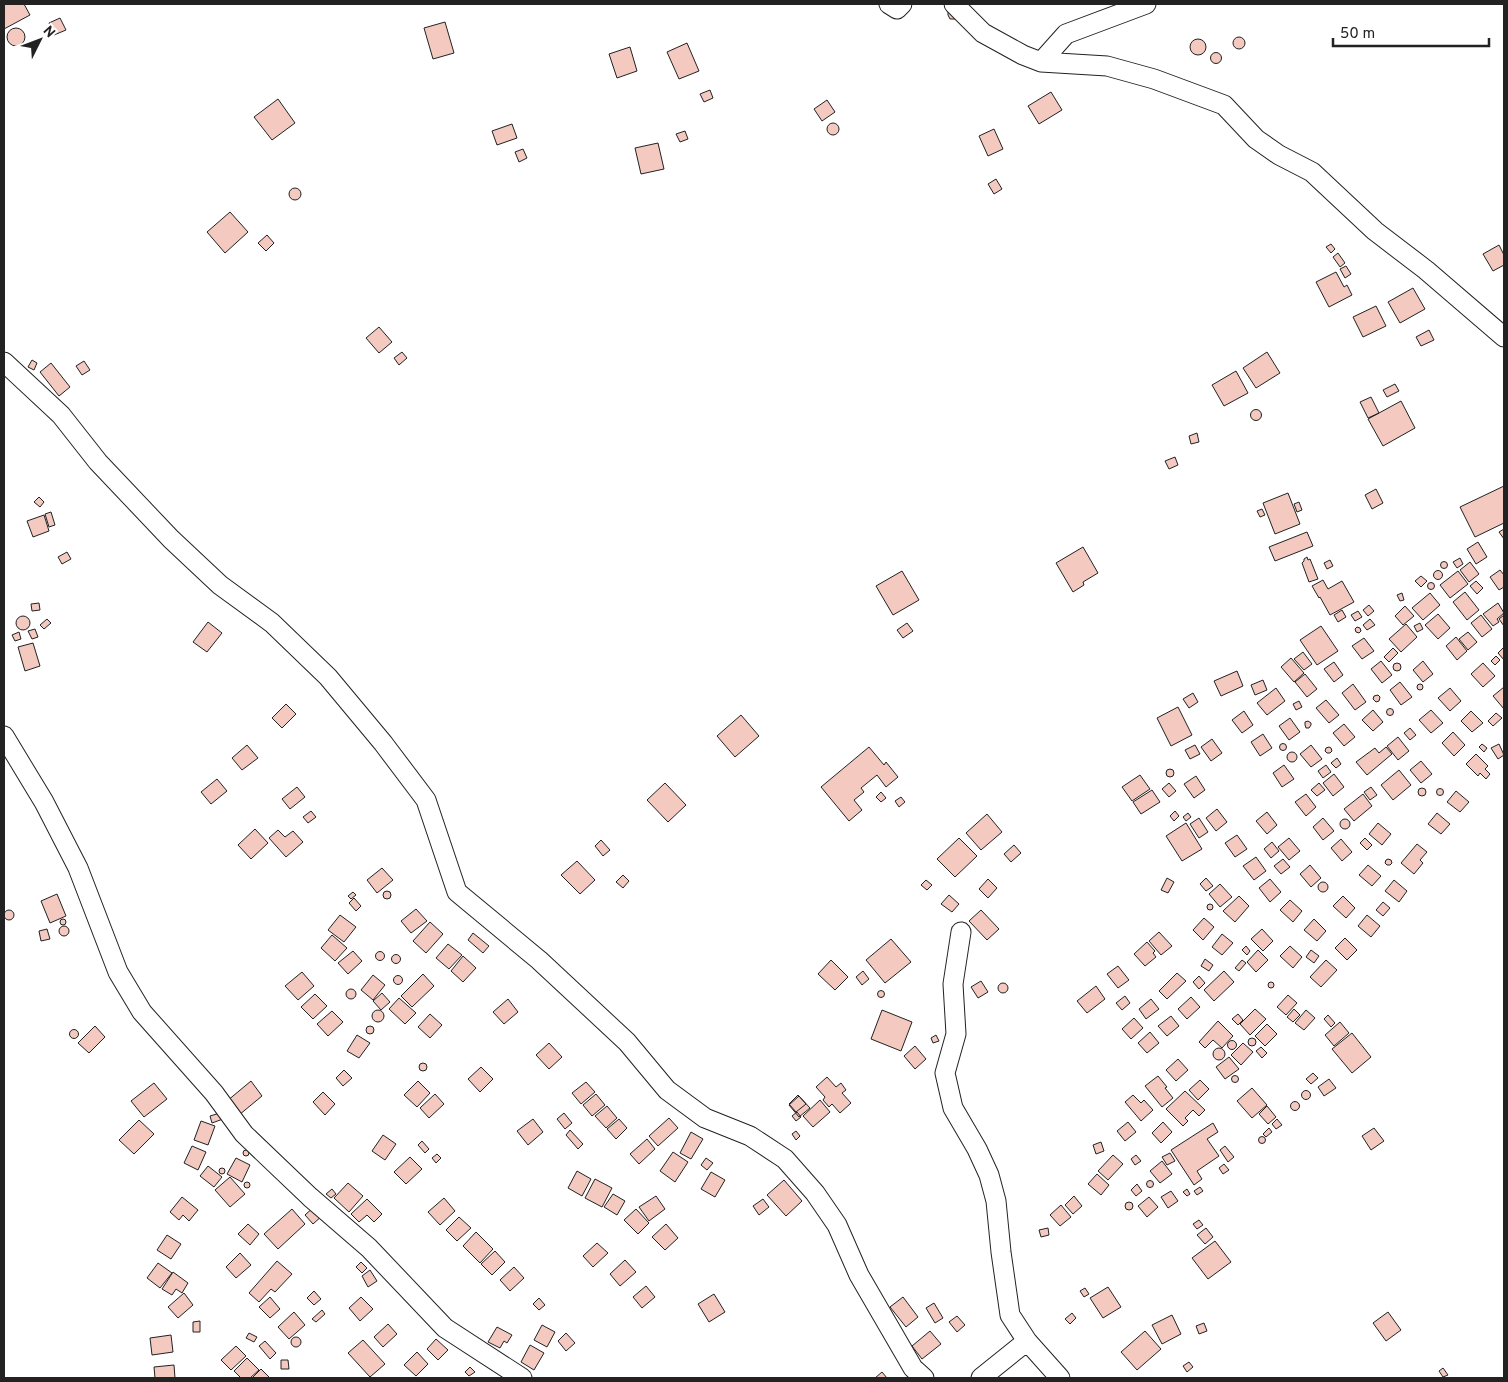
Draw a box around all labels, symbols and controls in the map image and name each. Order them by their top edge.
north arrow [15,15,65,65]
scale bar [1333,15,1489,47]
text: N [39,23,58,42]
text: 50 m [1340,25,1375,44]

